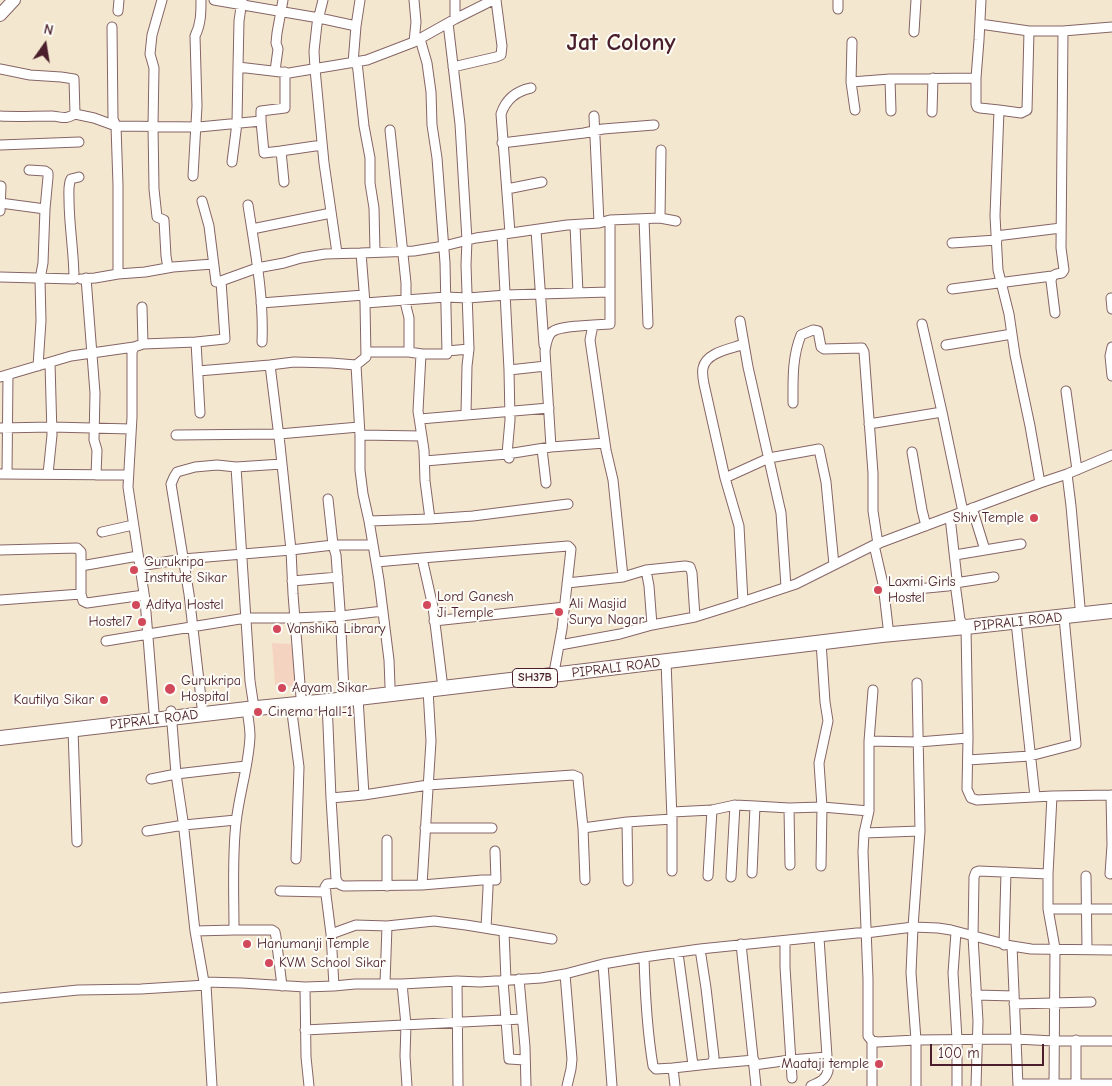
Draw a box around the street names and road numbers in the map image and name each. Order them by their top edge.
street label: PIPRALI ROAD [973,609,1063,635]
street label: PIPRALI ROAD [571,654,661,682]
road number: SH37B [512,668,558,688]
street label: PIPRALI ROAD [109,706,199,734]

